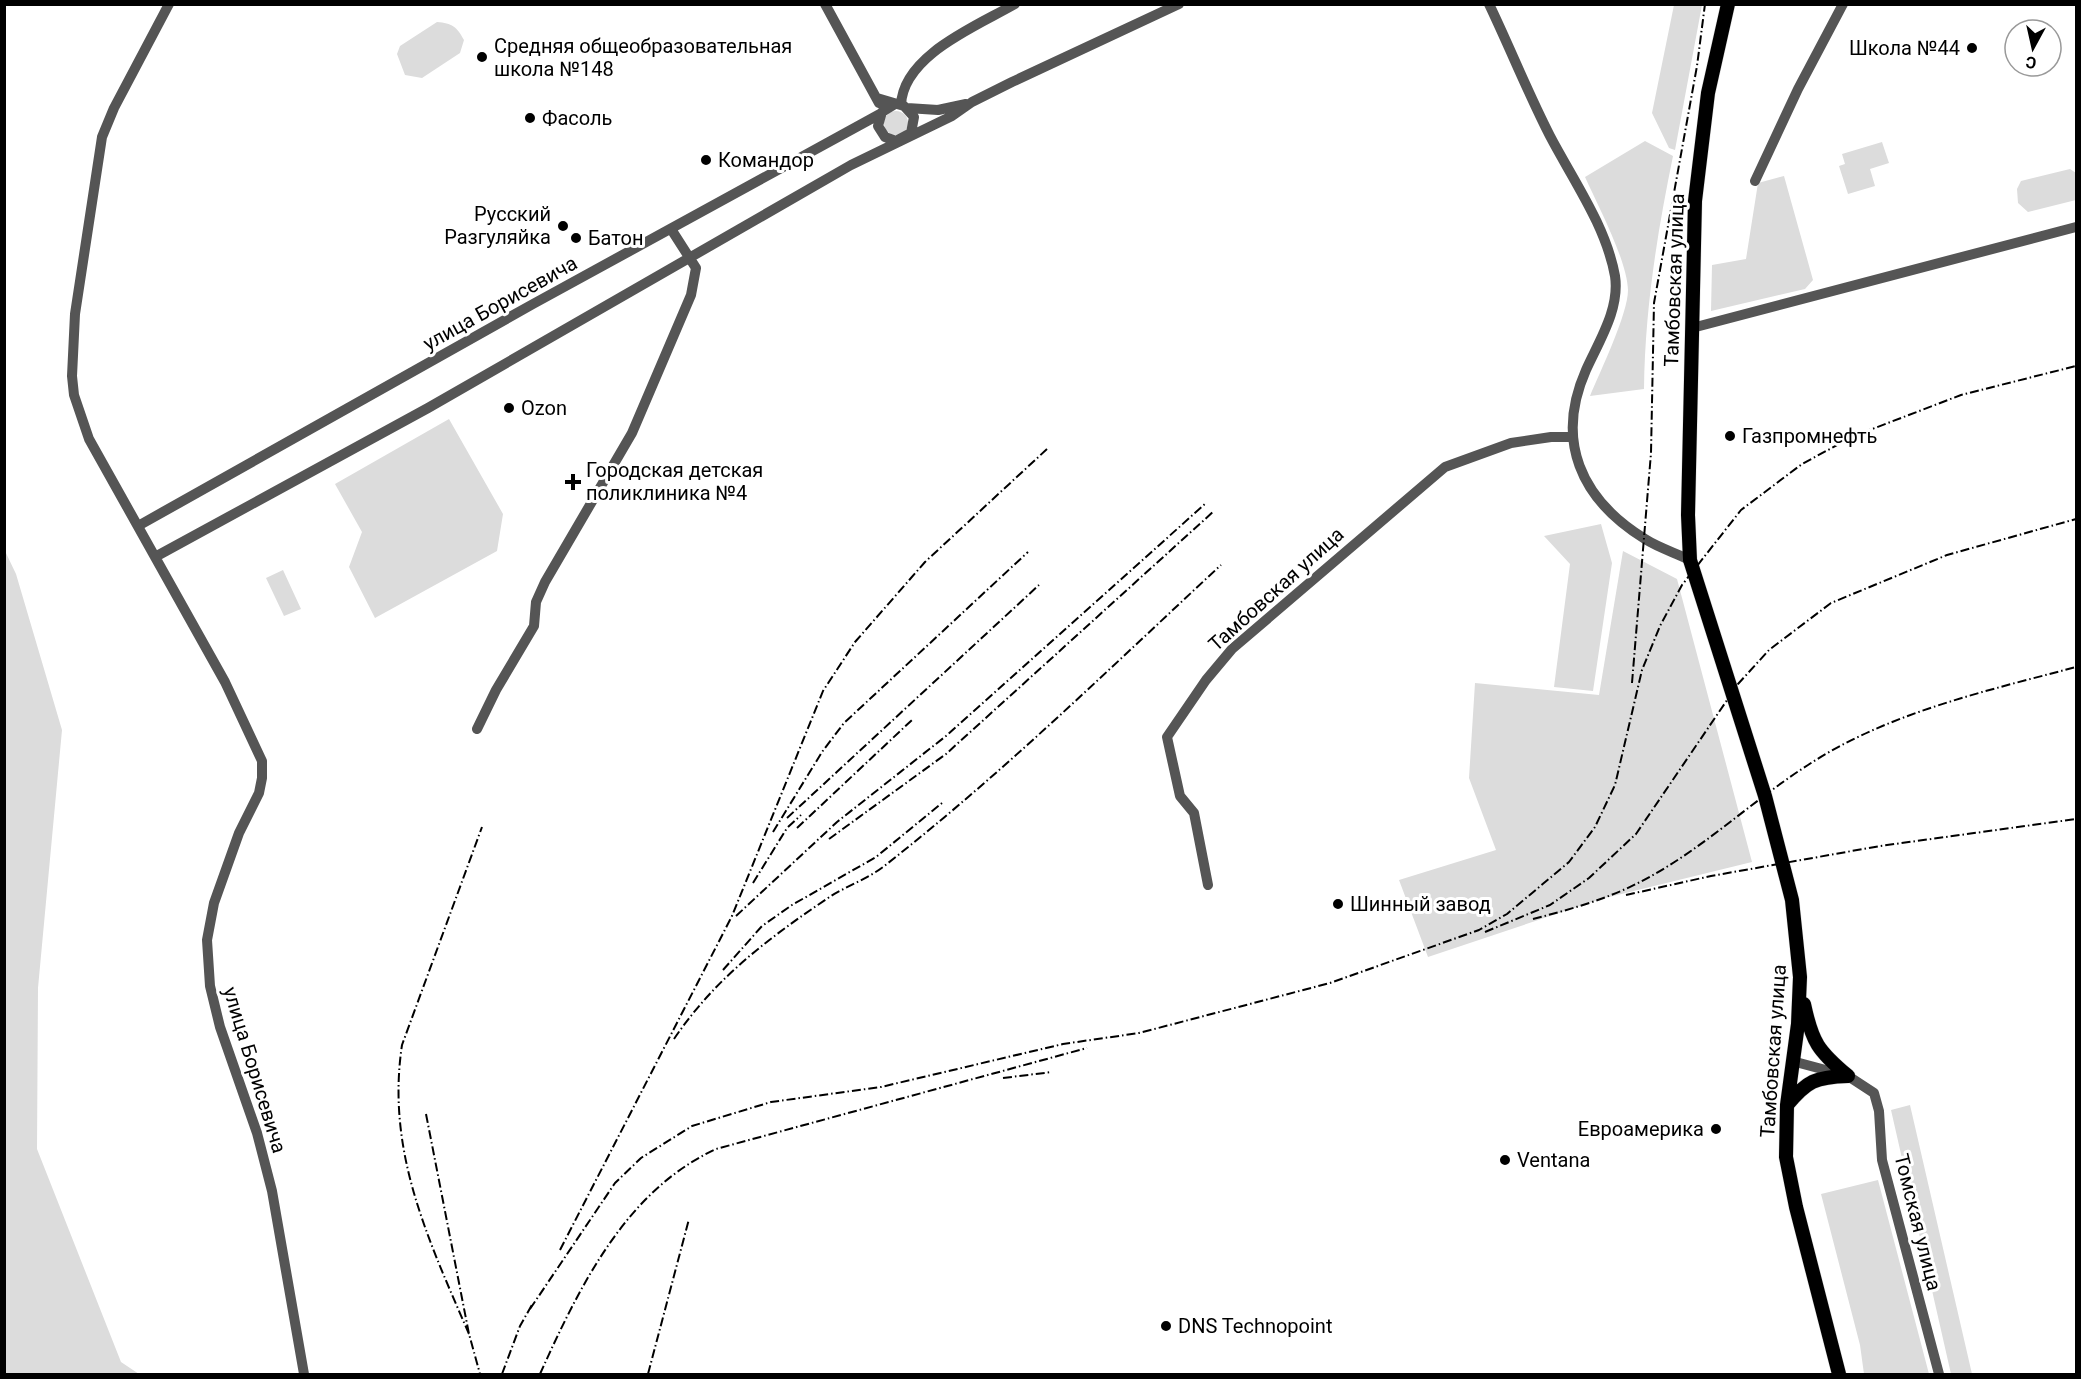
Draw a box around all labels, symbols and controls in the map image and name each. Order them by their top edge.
north arrow [2003,18,2063,78]
place label: Средняя общеобразовательная школа №148 [494,34,792,81]
place label: Школа №44 [1849,36,1960,60]
marker: Школа №44 [1965,41,1979,55]
marker: Средняя общеобразовательная школа №148 [475,50,489,64]
text: С [2024,52,2037,72]
place label: Фасоль [542,106,612,130]
marker: Фасоль [523,111,537,125]
place label: Командор [718,148,814,172]
marker: Командор [699,153,713,167]
street label: Тамбовская улица [1659,193,1689,367]
place label: Русский Разгуляйка [444,202,551,249]
marker: Русский Разгуляйка [556,219,570,233]
place label: Батон [588,226,643,250]
marker: Батон [569,231,583,245]
street label: улица Борисевича [419,251,581,355]
place label: Ozon [521,396,567,420]
marker: Ozon [502,401,516,415]
place label: Газпромнефть [1742,424,1877,448]
marker: Газпромнефть [1723,429,1737,443]
place label: Городская детская поликлиника №4 [586,458,763,505]
marker: Городская детская поликлиника №4 [564,473,582,491]
street label: Тамбовская улица [1204,522,1348,656]
place label: Шинный завод [1350,892,1491,916]
marker: Шинный завод [1331,897,1345,911]
street label: Тамбовская улица [1755,964,1791,1138]
street label: улица Борисевича [218,984,292,1156]
place label: Евроамерика [1578,1117,1704,1141]
marker: Евроамерика [1709,1122,1723,1136]
place label: Ventana [1517,1148,1590,1172]
street label: Томская улица [1889,1151,1947,1293]
marker: Ventana [1498,1153,1512,1167]
place label: DNS Technopoint [1178,1314,1332,1338]
marker: DNS Technopoint [1159,1319,1173,1333]

